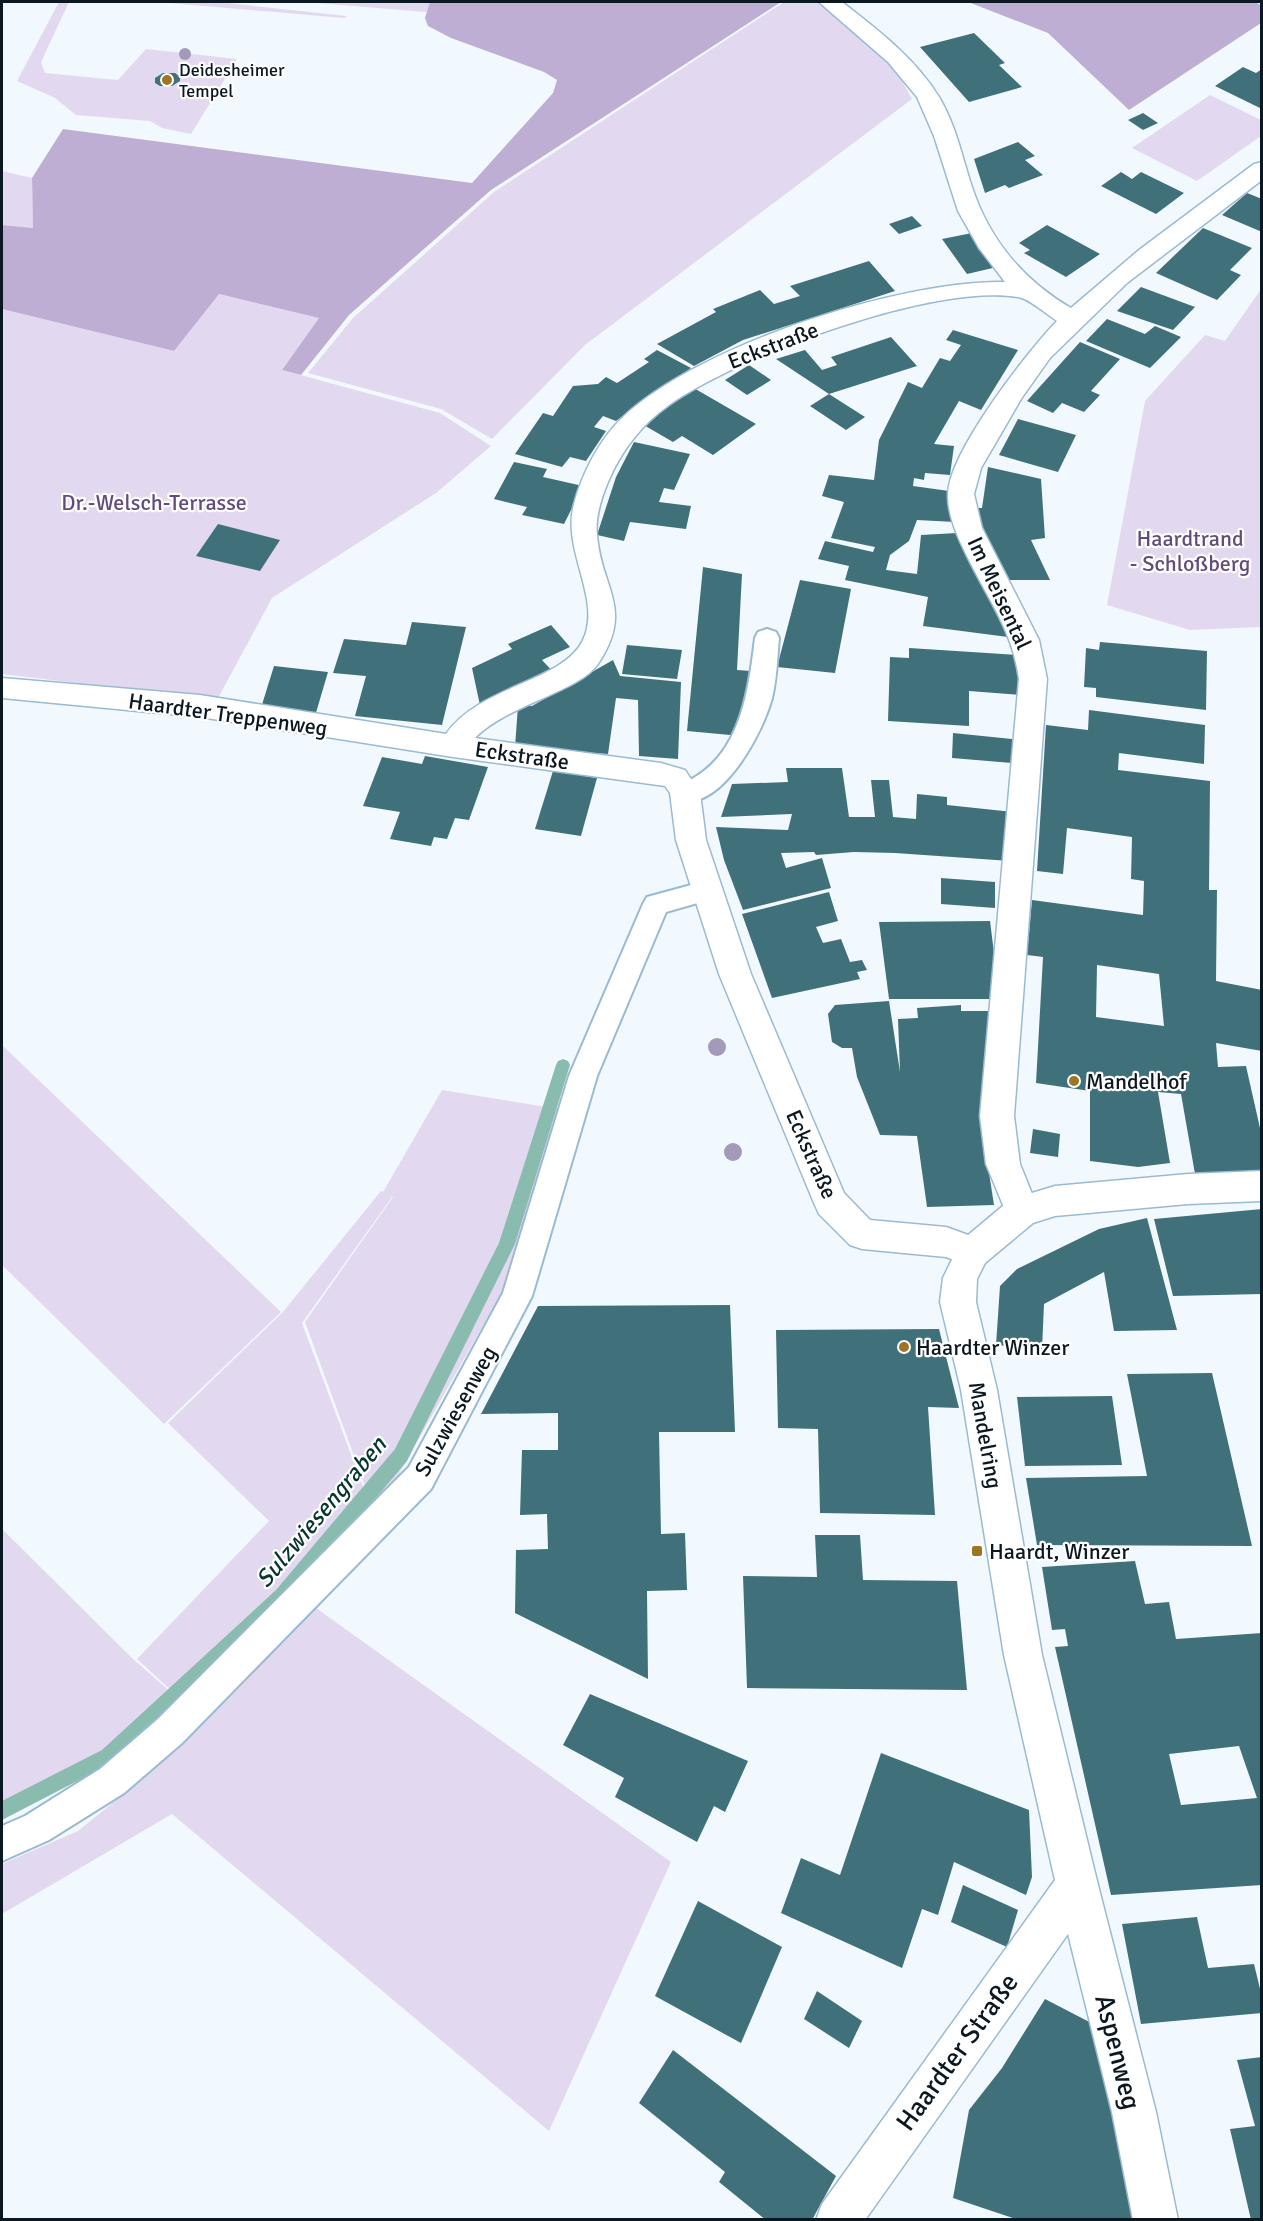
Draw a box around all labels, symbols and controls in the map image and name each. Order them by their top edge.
place label: Deidesheimer Tempel [179,59,285,102]
marker: Deidesheimer Tempel [160,73,174,87]
street label: Eckstraße [724,316,822,375]
park label: Dr.-Welsch-Terrasse [61,489,247,516]
park label: Haardtrand - Schloßberg [1130,525,1250,577]
street label: Im Meisental [962,532,1037,654]
street label: Haardter Treppenweg [127,687,329,742]
street label: Eckstraße [473,736,571,775]
place label: Mandelhof [1086,1068,1188,1095]
marker: Mandelhof [1067,1074,1081,1088]
street label: Eckstraße [780,1105,843,1203]
place label: Haardter Winzer [916,1334,1069,1361]
marker: Haardter Winzer [897,1340,911,1354]
street label: Sulzwiesenweg [409,1341,502,1481]
street label: Mandelring [963,1380,1008,1491]
water label: Sulzwiesengraben [249,1430,393,1594]
place label: Haardt, Winzer [989,1538,1129,1565]
marker: Haardt, Winzer [970,1544,984,1558]
street label: Haardter Straße [889,1967,1026,2137]
street label: Aspenweg [1087,1991,1148,2113]

